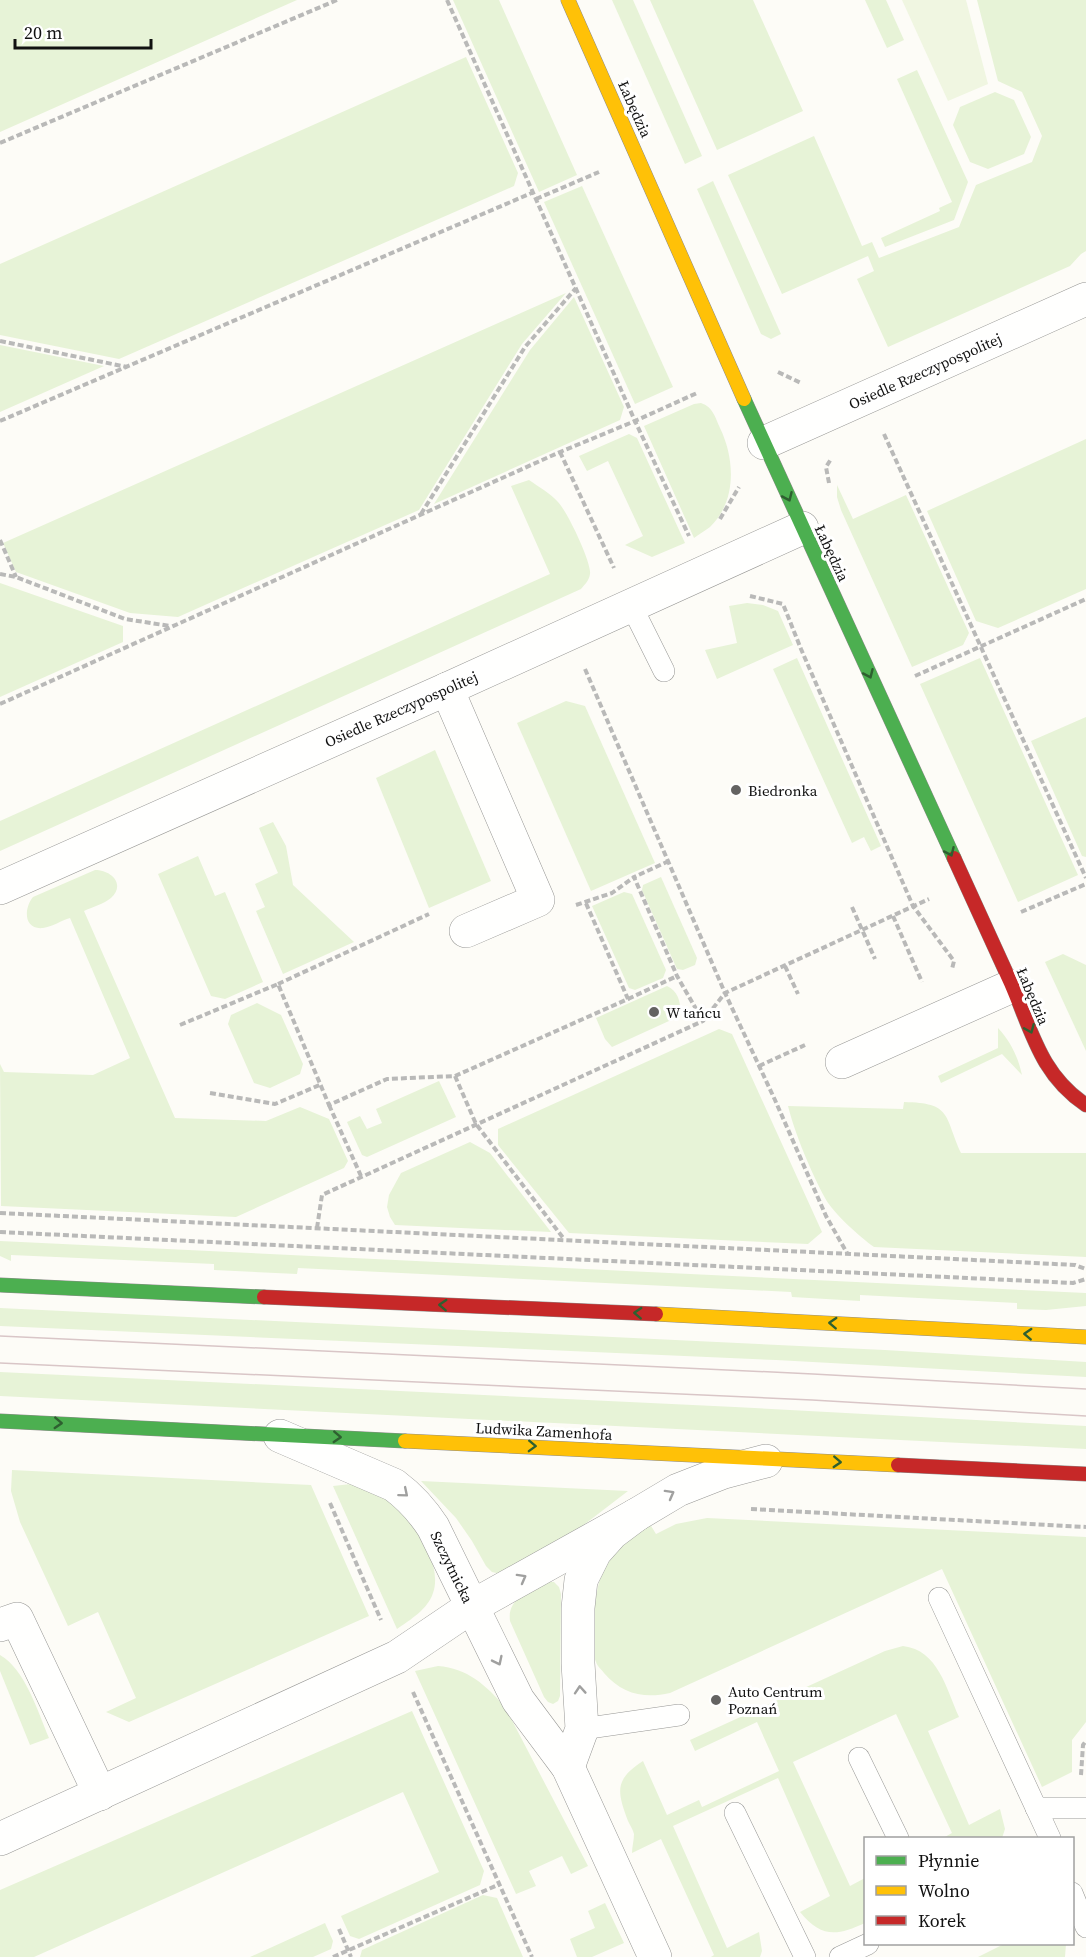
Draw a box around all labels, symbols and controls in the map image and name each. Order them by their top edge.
scale bar [15,12,152,50]
text: 20 m [24,20,62,45]
street label: Łabędzia [613,77,657,141]
street label: Osiedle Rzeczypospolitej [845,328,1005,414]
one-way arrow [781,490,793,501]
street label: Łabędzia [810,521,854,585]
street label: Osiedle Rzeczypospolitej [321,666,481,752]
one-way arrow [862,668,874,679]
place label: Biedronka [748,780,818,801]
marker: Biedronka [729,783,743,797]
one-way arrow [942,845,954,856]
street label: Łabędzia [1012,964,1055,1028]
place label: W tańcu [666,1002,721,1023]
marker: W tańcu [647,1005,661,1019]
one-way arrow [1023,1023,1035,1034]
one-way arrow [439,1298,448,1311]
one-way arrow [634,1307,643,1320]
one-way arrow [828,1317,837,1330]
one-way arrow [1023,1327,1032,1340]
one-way arrow [54,1417,63,1430]
street label: Ludwika Zamenhofa [475,1417,613,1445]
one-way arrow [333,1430,342,1443]
one-way arrow [527,1440,536,1453]
one-way arrow [832,1455,841,1468]
one-way arrow [397,1485,408,1496]
one-way arrow [664,1490,674,1502]
street label: Szczytnicka [425,1527,479,1607]
one-way arrow [516,1574,527,1586]
one-way arrow [491,1655,503,1666]
place label: Auto Centrum Poznań [728,1681,823,1719]
one-way arrow [574,1686,587,1695]
marker: Auto Centrum Poznań [709,1693,723,1707]
legend [864,1837,1074,1945]
text: Płynnie [918,1848,979,1873]
text: Wolno [918,1878,970,1903]
text: Korek [918,1908,966,1933]

